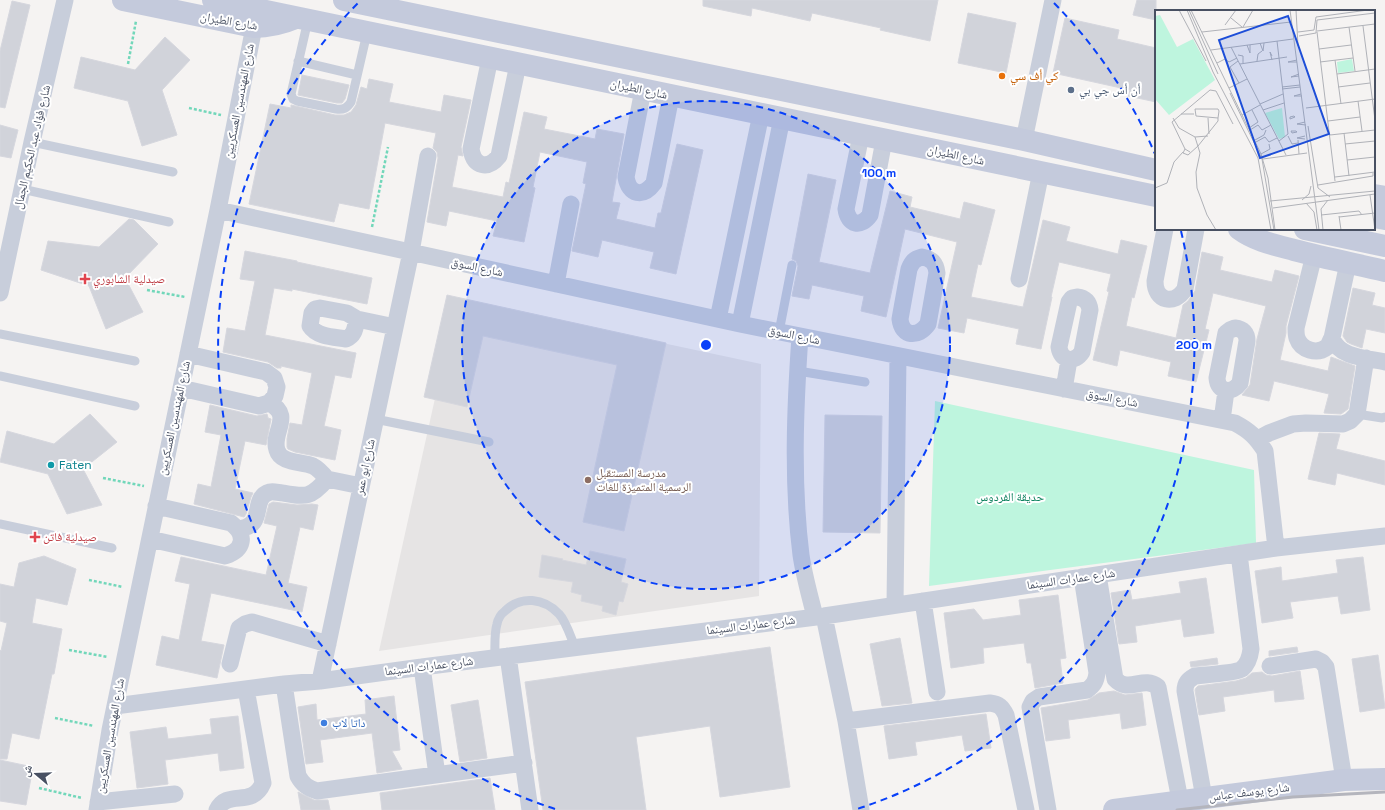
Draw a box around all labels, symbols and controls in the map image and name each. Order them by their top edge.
street label: شارع الطيران [199,8,259,34]
inset map [1155,10,1375,230]
street label: شارع المهندسين العسكريين [220,42,258,160]
place label: كي أف سي [1010,68,1059,86]
marker: كي أف سي [997,71,1007,81]
street label: شارع الطيران [609,75,669,103]
place label: أن أس جي بي [1079,82,1141,100]
street label: شارع فؤاد عبد الحكيم الجمال [10,83,54,211]
marker: أن أس جي بي [1066,85,1076,95]
street label: شارع الطيران [926,141,986,169]
text: 100 m [862,165,896,181]
street label: شارع السوق [450,254,505,280]
place label: صيدلية الشابوري [93,271,165,289]
marker: صيدلية الشابوري [80,274,90,284]
street label: شارع السوق [767,322,822,348]
text: 200 m [1176,337,1212,353]
centre of rings [699,338,713,352]
street label: شارع المهندسين العسكريين [154,359,194,477]
street label: شارع السوق [1085,385,1139,411]
street label: شارع ابو عمر [351,438,379,497]
place label: Faten [59,457,92,473]
marker: Faten [46,460,56,470]
place label: مدرسة المستقبل الرسمية المتميزة للغات [596,465,692,495]
marker: مدرسة المستقبل الرسمية المتميزة للغات [583,475,593,485]
park label: حديقة الفردوس [976,489,1044,505]
place label: صيدلية فاتن [43,529,97,545]
marker: صيدلية فاتن [30,532,40,542]
street label: شارع عمارات السينما [1026,565,1116,593]
street label: شارع عمارات السينما [706,612,796,638]
street label: شارع عمارات السينما [384,653,474,679]
street label: شارع المهندسين العسكريين [92,677,128,795]
place label: داتا لاب [332,715,366,731]
marker: داتا لاب [319,718,329,728]
north arrow [16,754,56,794]
text: ش [18,763,36,779]
street label: شارع يوسف عباس [1208,779,1290,805]

